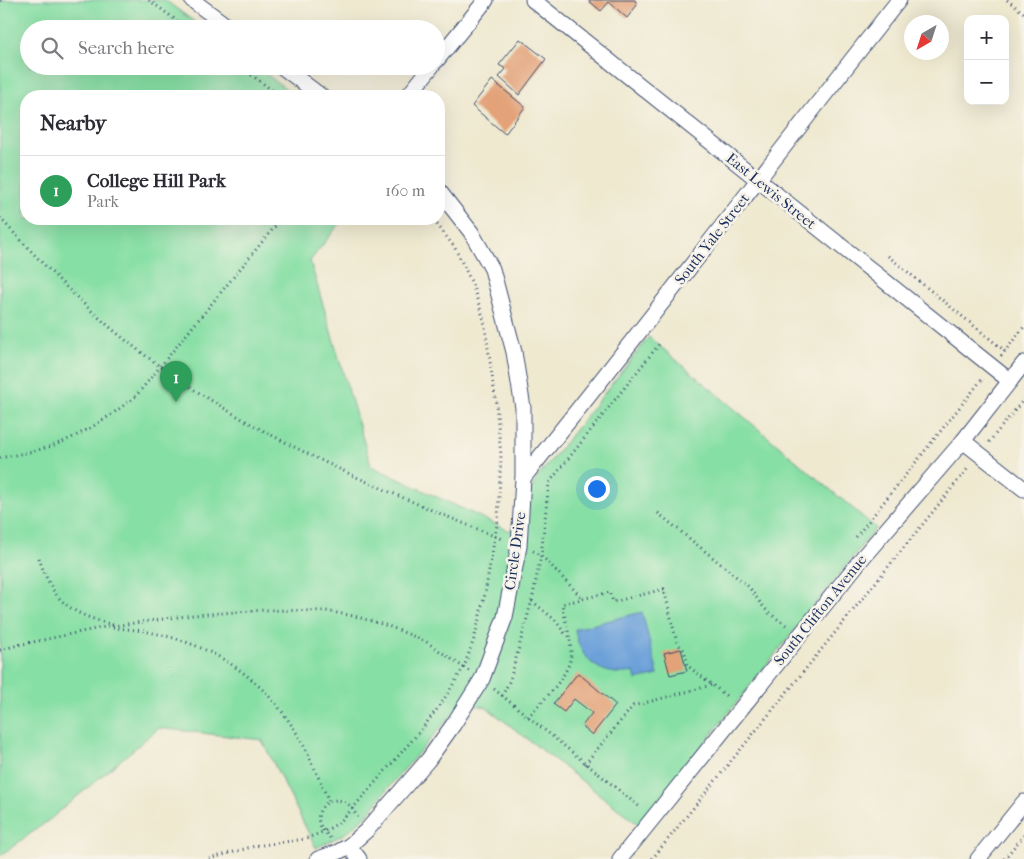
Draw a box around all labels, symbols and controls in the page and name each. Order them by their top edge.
north arrow [904,15,949,60]
map controls [964,15,1009,105]
button: + [964,15,1009,60]
search box [20,20,445,75]
icon: search [38,34,66,62]
text: Search here [78,37,174,59]
button: − [964,60,1009,105]
text: Nearby [40,111,106,135]
street label: East Lewis Street [722,149,820,233]
text: College Hill Park [87,170,226,192]
text: 1 [53,181,59,200]
text: 160 m [385,181,425,200]
street label: South Yale Street [671,189,754,288]
text: Park [87,192,119,211]
pin: 1 [160,361,192,402]
your location [584,476,610,502]
street label: Circle Drive [501,510,529,591]
street label: South Clifton Avenue [770,550,871,669]

